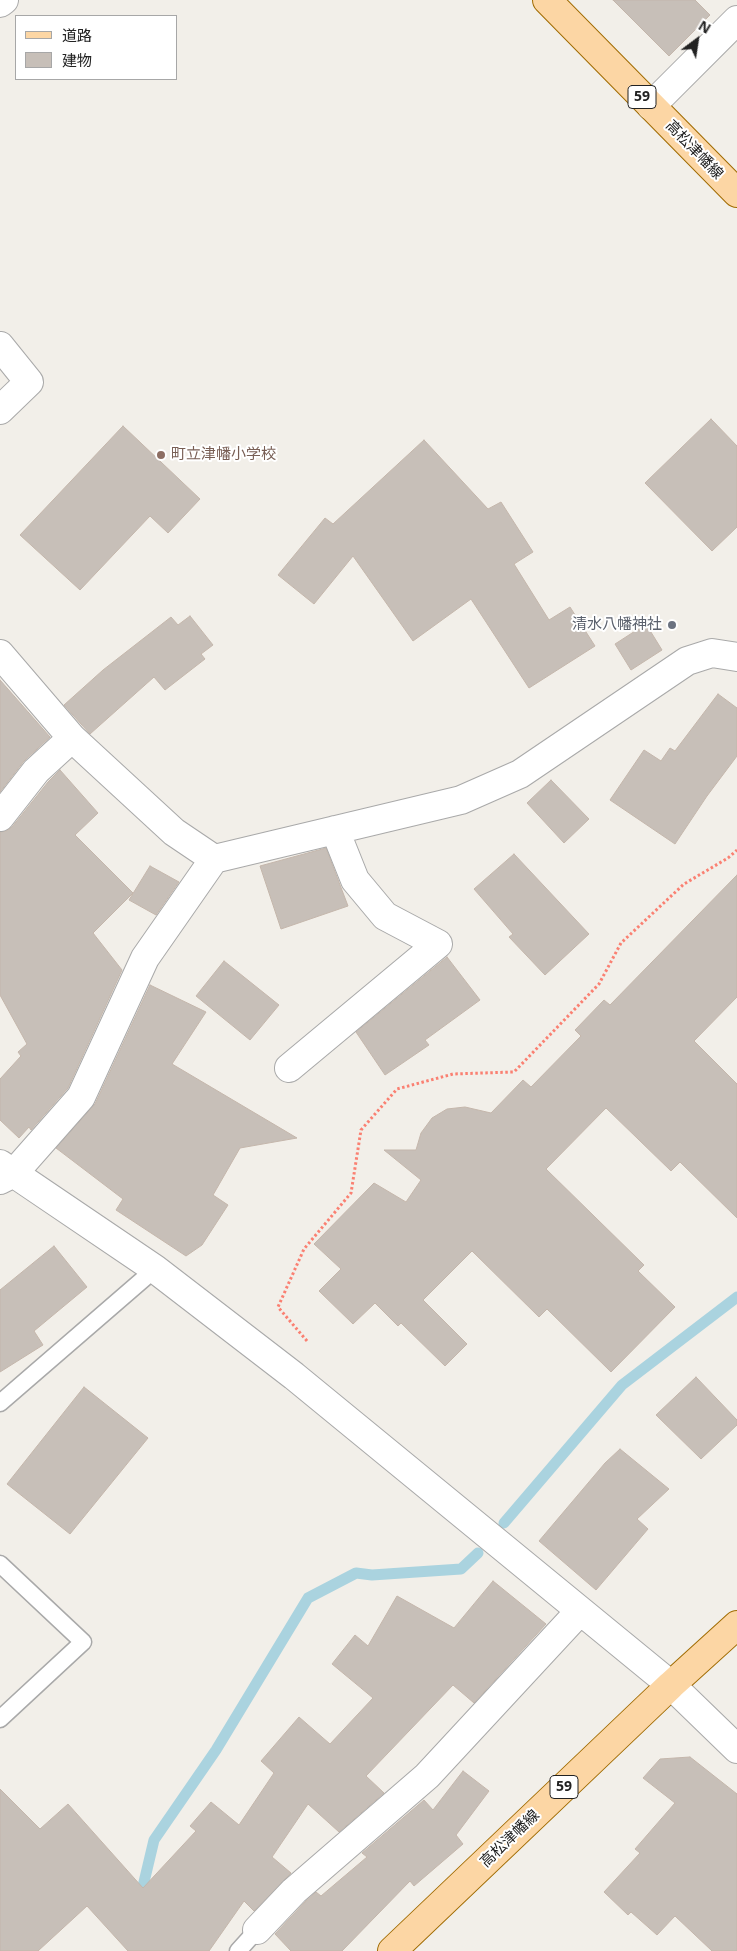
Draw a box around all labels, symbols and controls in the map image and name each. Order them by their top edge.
legend [15,15,178,80]
north arrow [672,15,722,65]
text: N [695,16,715,38]
text: 道路 [62,25,92,45]
text: 建物 [62,50,92,70]
road number: 59 [628,85,656,108]
street label: 高松津幡線 [661,117,727,183]
place label: 町立津幡小学校 [171,446,276,464]
marker: 町立津幡小学校 [155,449,167,461]
place label: 清水八幡神社 [572,616,662,634]
marker: 清水八幡神社 [666,619,678,631]
road number: 59 [550,1775,578,1798]
street label: 高松津幡線 [477,1806,543,1872]

